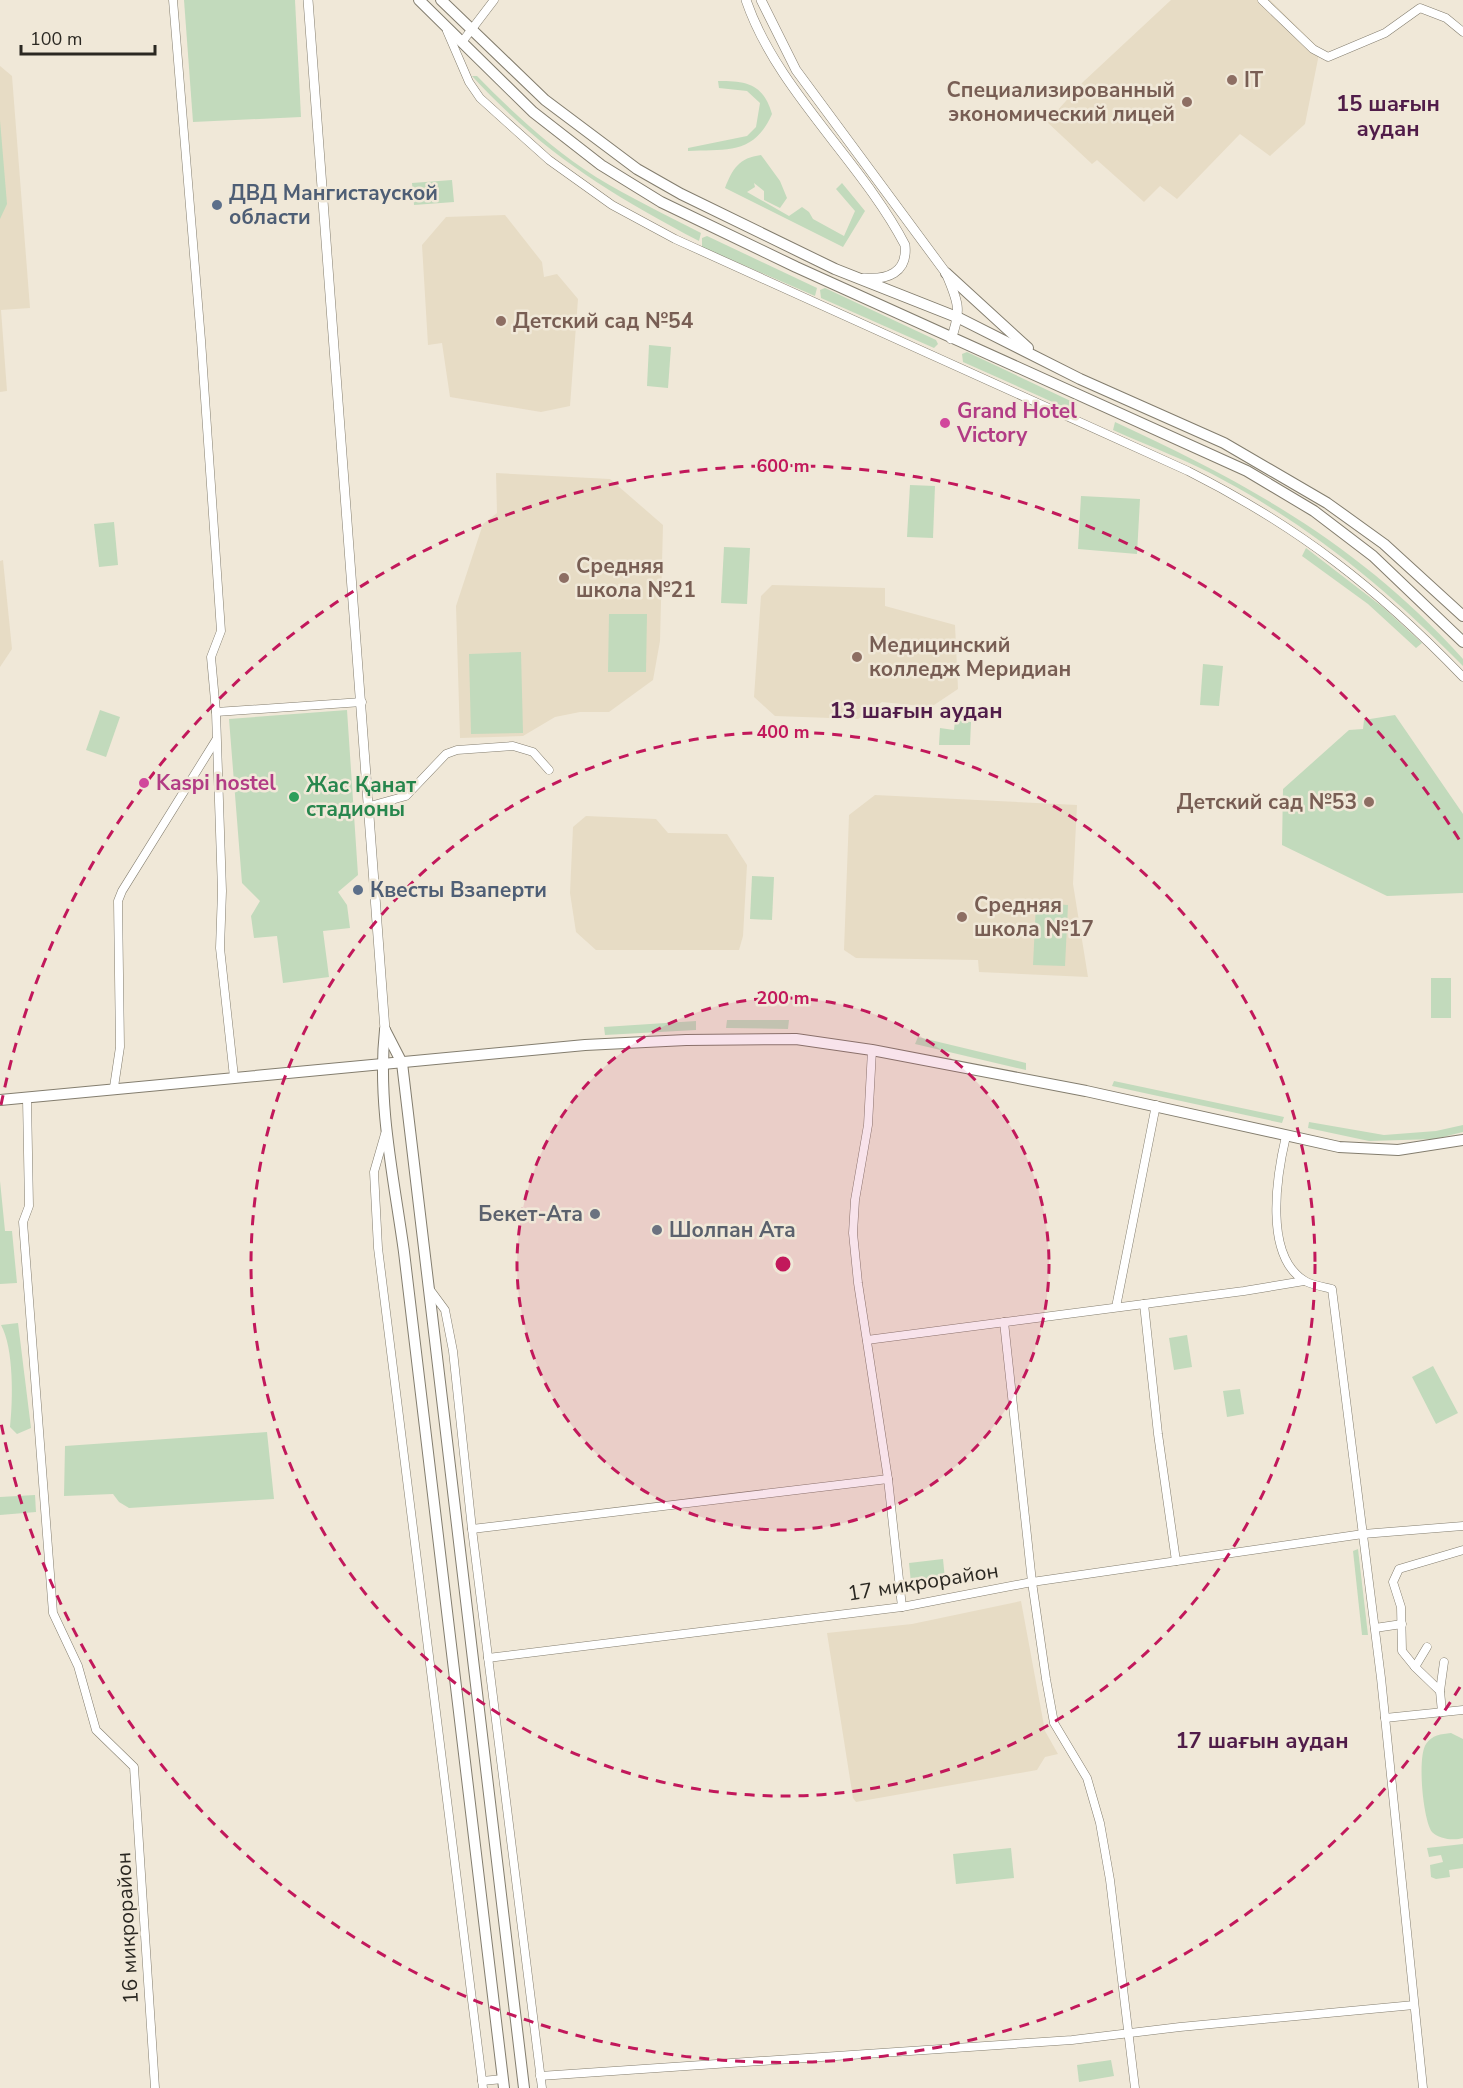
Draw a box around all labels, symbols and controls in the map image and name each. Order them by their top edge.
scale bar [21,18,154,56]
text: 100 m [30,27,82,51]
place label: IT [1244,66,1263,94]
marker: IT [1225,73,1239,87]
place label: Специализированный экономический лицей [946,76,1175,128]
district label: 15 шағын аудан [1336,89,1440,144]
marker: Специализированный экономический лицей [1180,95,1194,109]
place label: ДВД Мангистауской области [229,179,438,231]
marker: ДВД Мангистауской области [210,198,224,212]
place label: Детский сад №54 [513,307,694,335]
marker: Детский сад №54 [494,314,508,328]
place label: Grand Hotel Victory [956,397,1077,449]
marker: Grand Hotel Victory [938,416,952,430]
text: 600 m [756,454,810,478]
place label: Средняя школа №21 [576,552,696,604]
marker: Средняя школа №21 [557,571,571,585]
place label: Медицинский колледж Меридиан [869,631,1071,683]
marker: Медицинский колледж Меридиан [850,650,864,664]
district label: 13 шағын аудан [829,696,1003,726]
text: 400 m [756,720,810,744]
place label: Kaspi hostel [156,769,276,797]
place label: Жас Қанат стадионы [306,771,416,823]
marker: Kaspi hostel [137,776,151,790]
place label: Детский сад №53 [1177,788,1357,816]
marker: Жас Қанат стадионы [287,790,301,804]
marker: Детский сад №53 [1362,795,1376,809]
place label: Квесты Взаперти [370,876,547,904]
marker: Квесты Взаперти [351,883,365,897]
place label: Средняя школа №17 [974,891,1094,943]
marker: Средняя школа №17 [955,910,969,924]
text: 200 m [756,986,810,1010]
place label: Бекет-Ата [478,1200,583,1228]
marker: Бекет-Ата [588,1207,602,1221]
place label: Шолпан Ата [669,1216,796,1244]
marker: Шолпан Ата [650,1223,664,1237]
centre of rings [773,1254,793,1274]
street label: 17 микрорайон [846,1556,1000,1608]
district label: 17 шағын аудан [1175,1726,1349,1756]
street label: 16 микрорайон [109,1851,145,2005]

